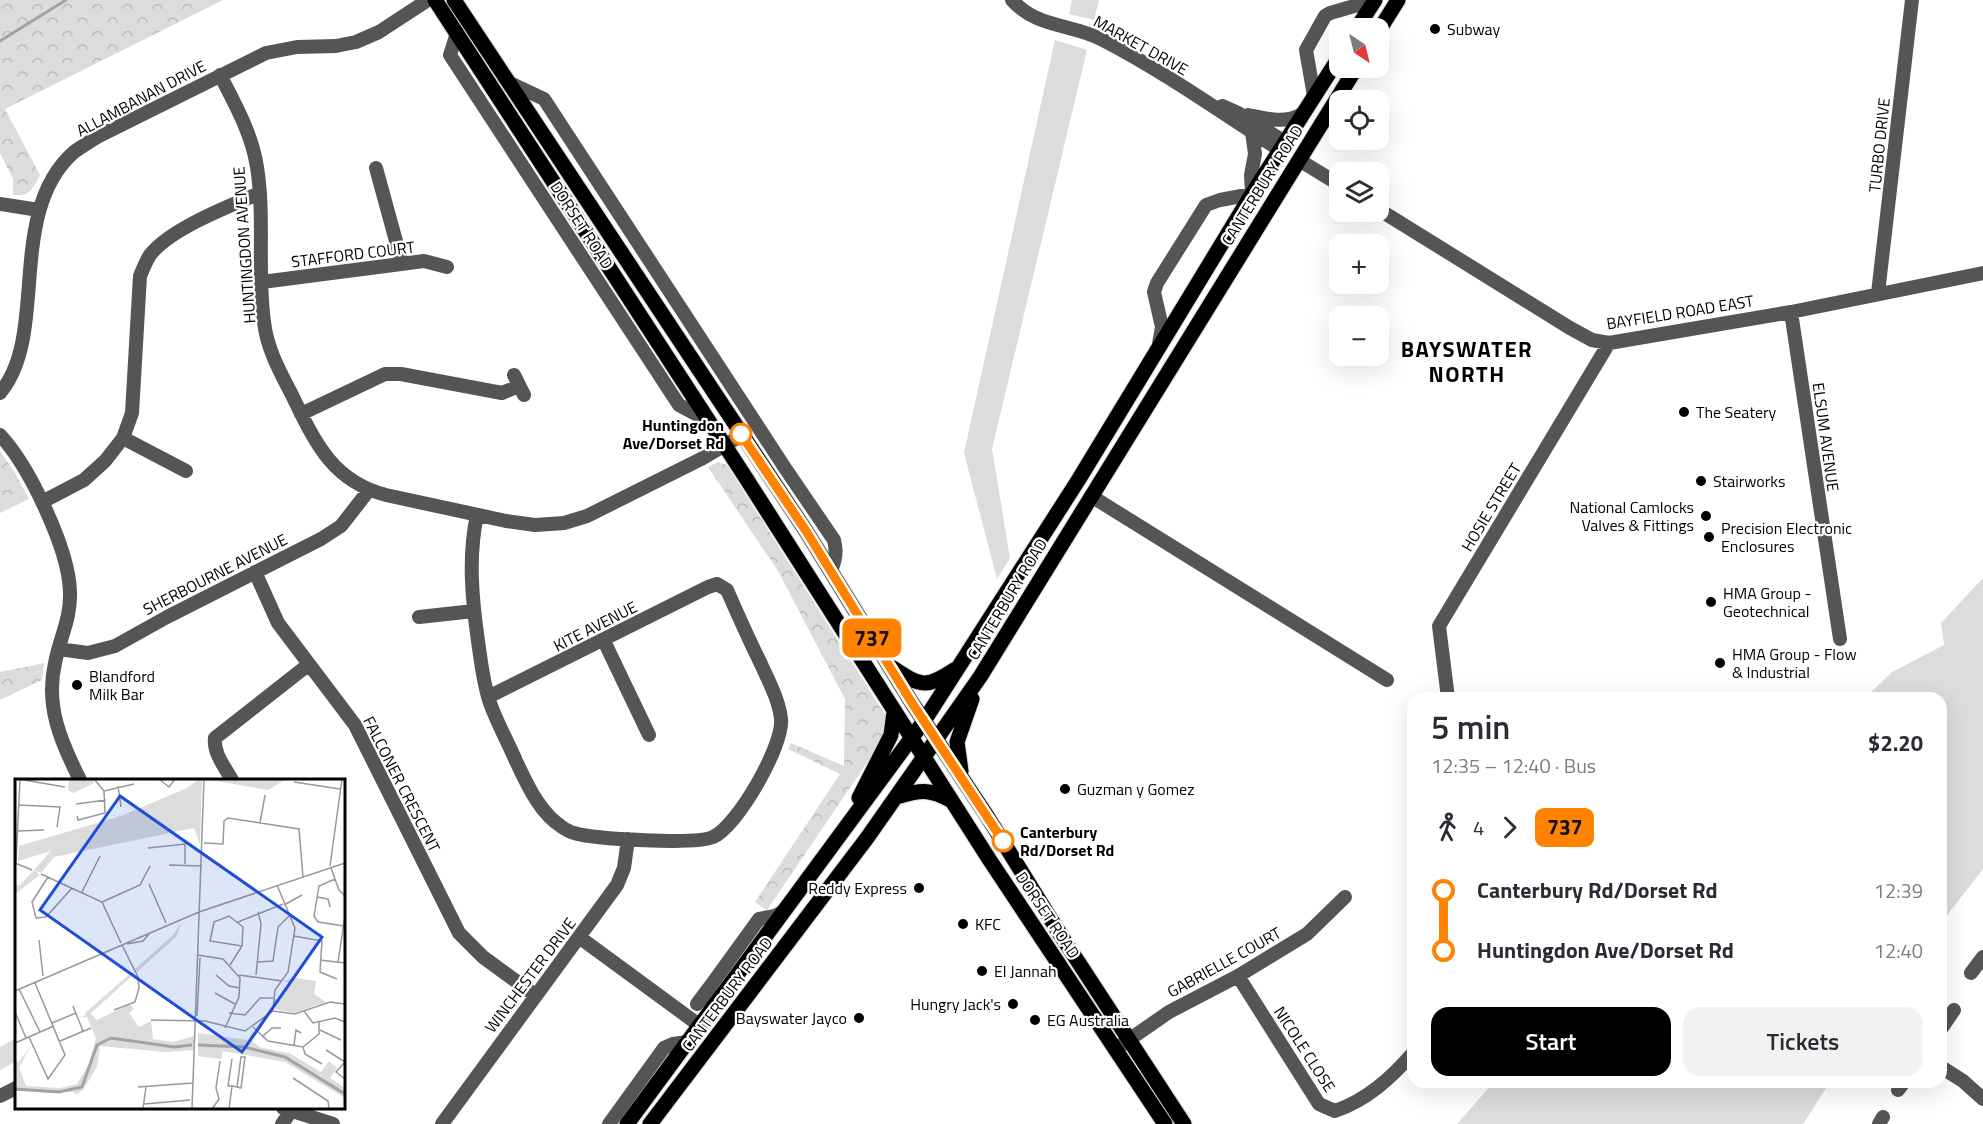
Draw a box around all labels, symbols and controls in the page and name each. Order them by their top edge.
street label: MARKET DRIVE [1089,9,1193,81]
place label: Subway [1447,17,1501,41]
north arrow [1329,18,1389,78]
map controls [1329,18,1389,366]
marker: Subway [1428,22,1442,36]
street label: ALLAMBANAN DRIVE [72,54,210,142]
button: locate [1329,90,1389,150]
street label: TURBO DRIVE [1862,96,1896,193]
street label: CANTERBURY ROAD [1215,120,1309,250]
button: layers [1329,162,1389,222]
street label: HUNTINGDON AVENUE [227,166,261,324]
street label: DORSET ROAD [545,176,619,274]
street label: STAFFORD COURT [290,234,417,273]
button: + [1329,234,1389,294]
street label: BAYFIELD ROAD EAST [1605,288,1756,335]
button: − [1329,306,1389,366]
district label: BAYSWATER NORTH [1401,332,1533,391]
street label: ELSUM AVENUE [1806,381,1846,493]
place label: The Seatery [1696,400,1777,424]
marker: The Seatery [1677,405,1691,419]
place label: Huntingdon Ave/Dorset Rd [623,413,724,455]
marker: Huntingdon Ave/Dorset Rd [730,423,752,445]
street label: HOSIE STREET [1455,458,1527,556]
place label: Stairworks [1713,469,1785,493]
marker: Stairworks [1694,474,1708,488]
place label: National Camlocks Valves & Fittings [1569,495,1694,537]
marker: National Camlocks Valves & Fittings [1699,509,1713,523]
place label: Precision Electronic Enclosures [1721,516,1852,558]
street label: SHERBOURNE AVENUE [139,527,291,621]
marker: Precision Electronic Enclosures [1702,530,1716,544]
street label: CANTERBURY ROAD [961,534,1053,664]
place label: HMA Group - Geotechnical [1723,581,1811,623]
street label: KITE AVENUE [549,595,641,657]
marker: HMA Group - Geotechnical [1704,595,1718,609]
line badge: 737 [838,618,906,658]
text: 737 [854,622,890,654]
place label: HMA Group - Flow & Industrial [1732,642,1857,684]
marker: HMA Group - Flow & Industrial [1713,656,1727,670]
place label: Blandford Milk Bar [89,664,155,706]
marker: Blandford Milk Bar [70,678,84,692]
text: 5 min [1431,702,1510,752]
street label: FALCONER CRESCENT [357,712,447,857]
text: $2.20 [1868,726,1923,760]
text: 12:35 – 12:40 · Bus [1431,750,1596,781]
place label: Guzman y Gomez [1077,777,1194,801]
inset map [15,779,345,1109]
marker: Guzman y Gomez [1058,782,1072,796]
icon: walk [1431,811,1464,844]
icon: forward [1493,811,1526,844]
text: 737 [1547,811,1582,843]
text: 4 [1473,812,1484,843]
place label: Canterbury Rd/Dorset Rd [1020,820,1114,862]
marker: Canterbury Rd/Dorset Rd [992,830,1014,852]
street label: DORSET ROAD [1010,867,1086,963]
text: Canterbury Rd/Dorset Rd [1477,873,1718,907]
text: 12:39 [1874,875,1923,906]
place label: Reddy Express [808,876,907,900]
marker: Reddy Express [912,881,926,895]
street label: WINCHESTER DRIVE [479,912,581,1038]
place label: KFC [975,912,1001,936]
marker: KFC [956,917,970,931]
street label: GABRIELLE COURT [1163,920,1286,1003]
street label: CANTERBURY ROAD [676,932,778,1056]
text: Huntingdon Ave/Dorset Rd [1477,933,1734,967]
text: 12:40 [1874,935,1923,966]
place label: El Jannah [994,959,1057,983]
marker: El Jannah [975,964,989,978]
place label: Hungry Jack's [910,992,1001,1016]
marker: Hungry Jack's [1006,997,1020,1011]
street label: NICOLE CLOSE [1268,1001,1342,1097]
place label: Bayswater Jayco [736,1006,847,1030]
button: Start [1431,1007,1671,1076]
button: Tickets [1683,1007,1923,1076]
place label: EG Australia [1047,1008,1129,1032]
marker: Bayswater Jayco [852,1011,866,1025]
marker: EG Australia [1028,1013,1042,1027]

